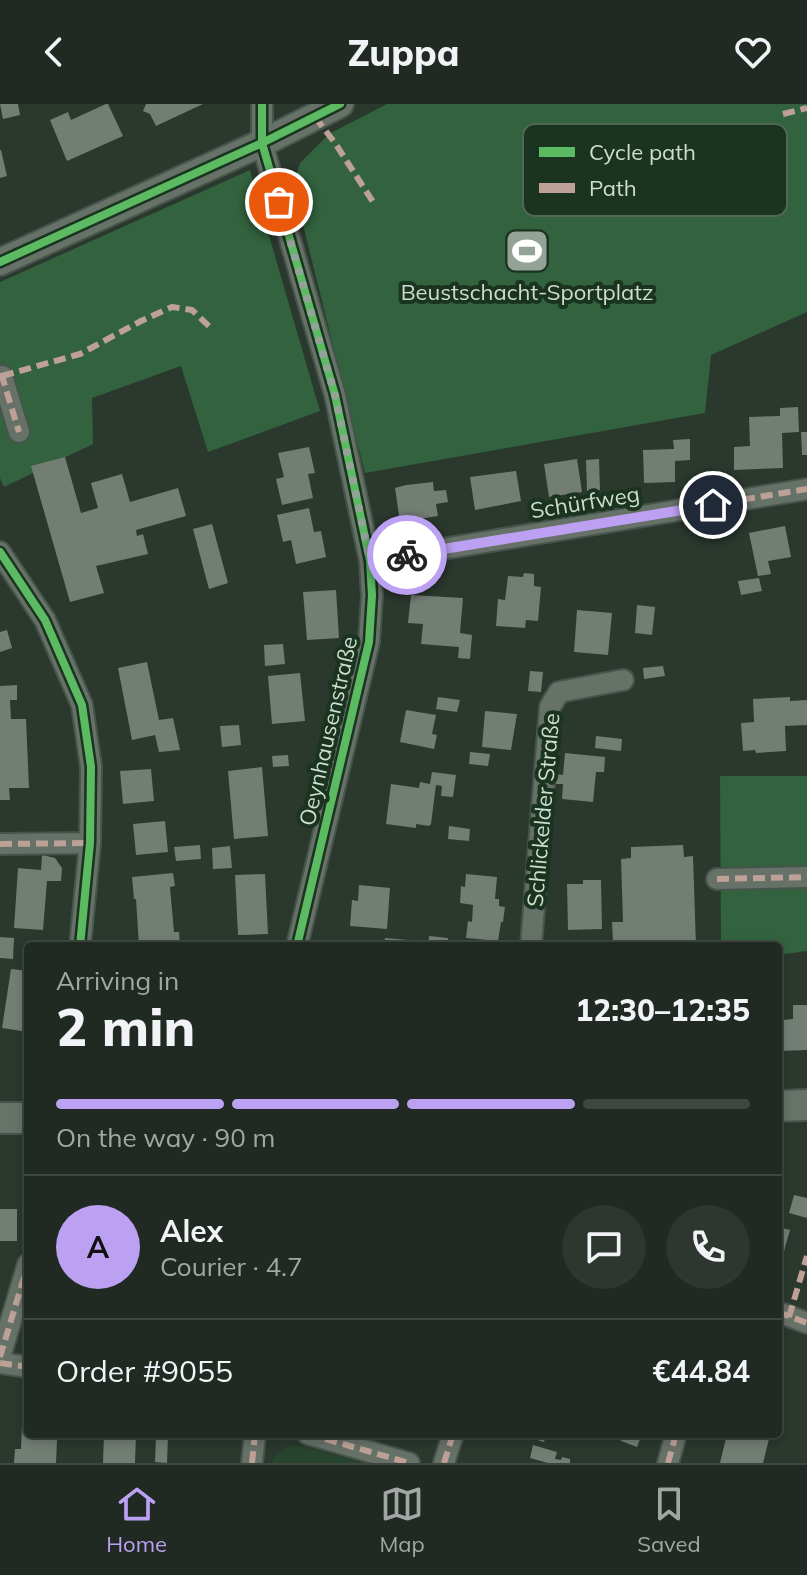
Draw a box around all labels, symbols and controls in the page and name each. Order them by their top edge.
icon: back [32,30,76,74]
text: Zuppa [348,30,459,75]
icon: heart [731,30,775,74]
legend [523,124,787,216]
text: Cycle path [589,138,696,166]
pin [245,168,313,236]
text: Path [589,174,637,202]
icon: bag [257,180,301,224]
sports icon: Beustschacht-Sportplatz [503,227,551,275]
place label: Beustschacht-Sportplatz [401,278,653,306]
pin [679,471,747,539]
street label: Schürfweg [528,480,642,524]
icon: home [691,483,735,527]
courier [367,515,447,595]
icon: bike [385,533,429,577]
street label: Oeynhausenstraße [293,634,363,828]
street label: Schlickelder Straße [521,712,565,908]
text: Arriving in [56,964,179,997]
text: 12:30–12:35 [575,991,750,1029]
text: 2 min [56,994,195,1059]
text: On the way · 90 m [56,1121,275,1154]
button: chat [562,1205,646,1289]
button: phone [666,1205,750,1289]
text: Alex [160,1212,223,1250]
text: A [87,1228,109,1266]
text: Courier · 4.7 [160,1250,303,1283]
text: Order #9055 [56,1352,233,1390]
text: €44.84 [653,1352,750,1390]
tab: Home [106,1482,167,1558]
tab: Map [379,1482,425,1558]
tab: Saved [637,1482,701,1558]

